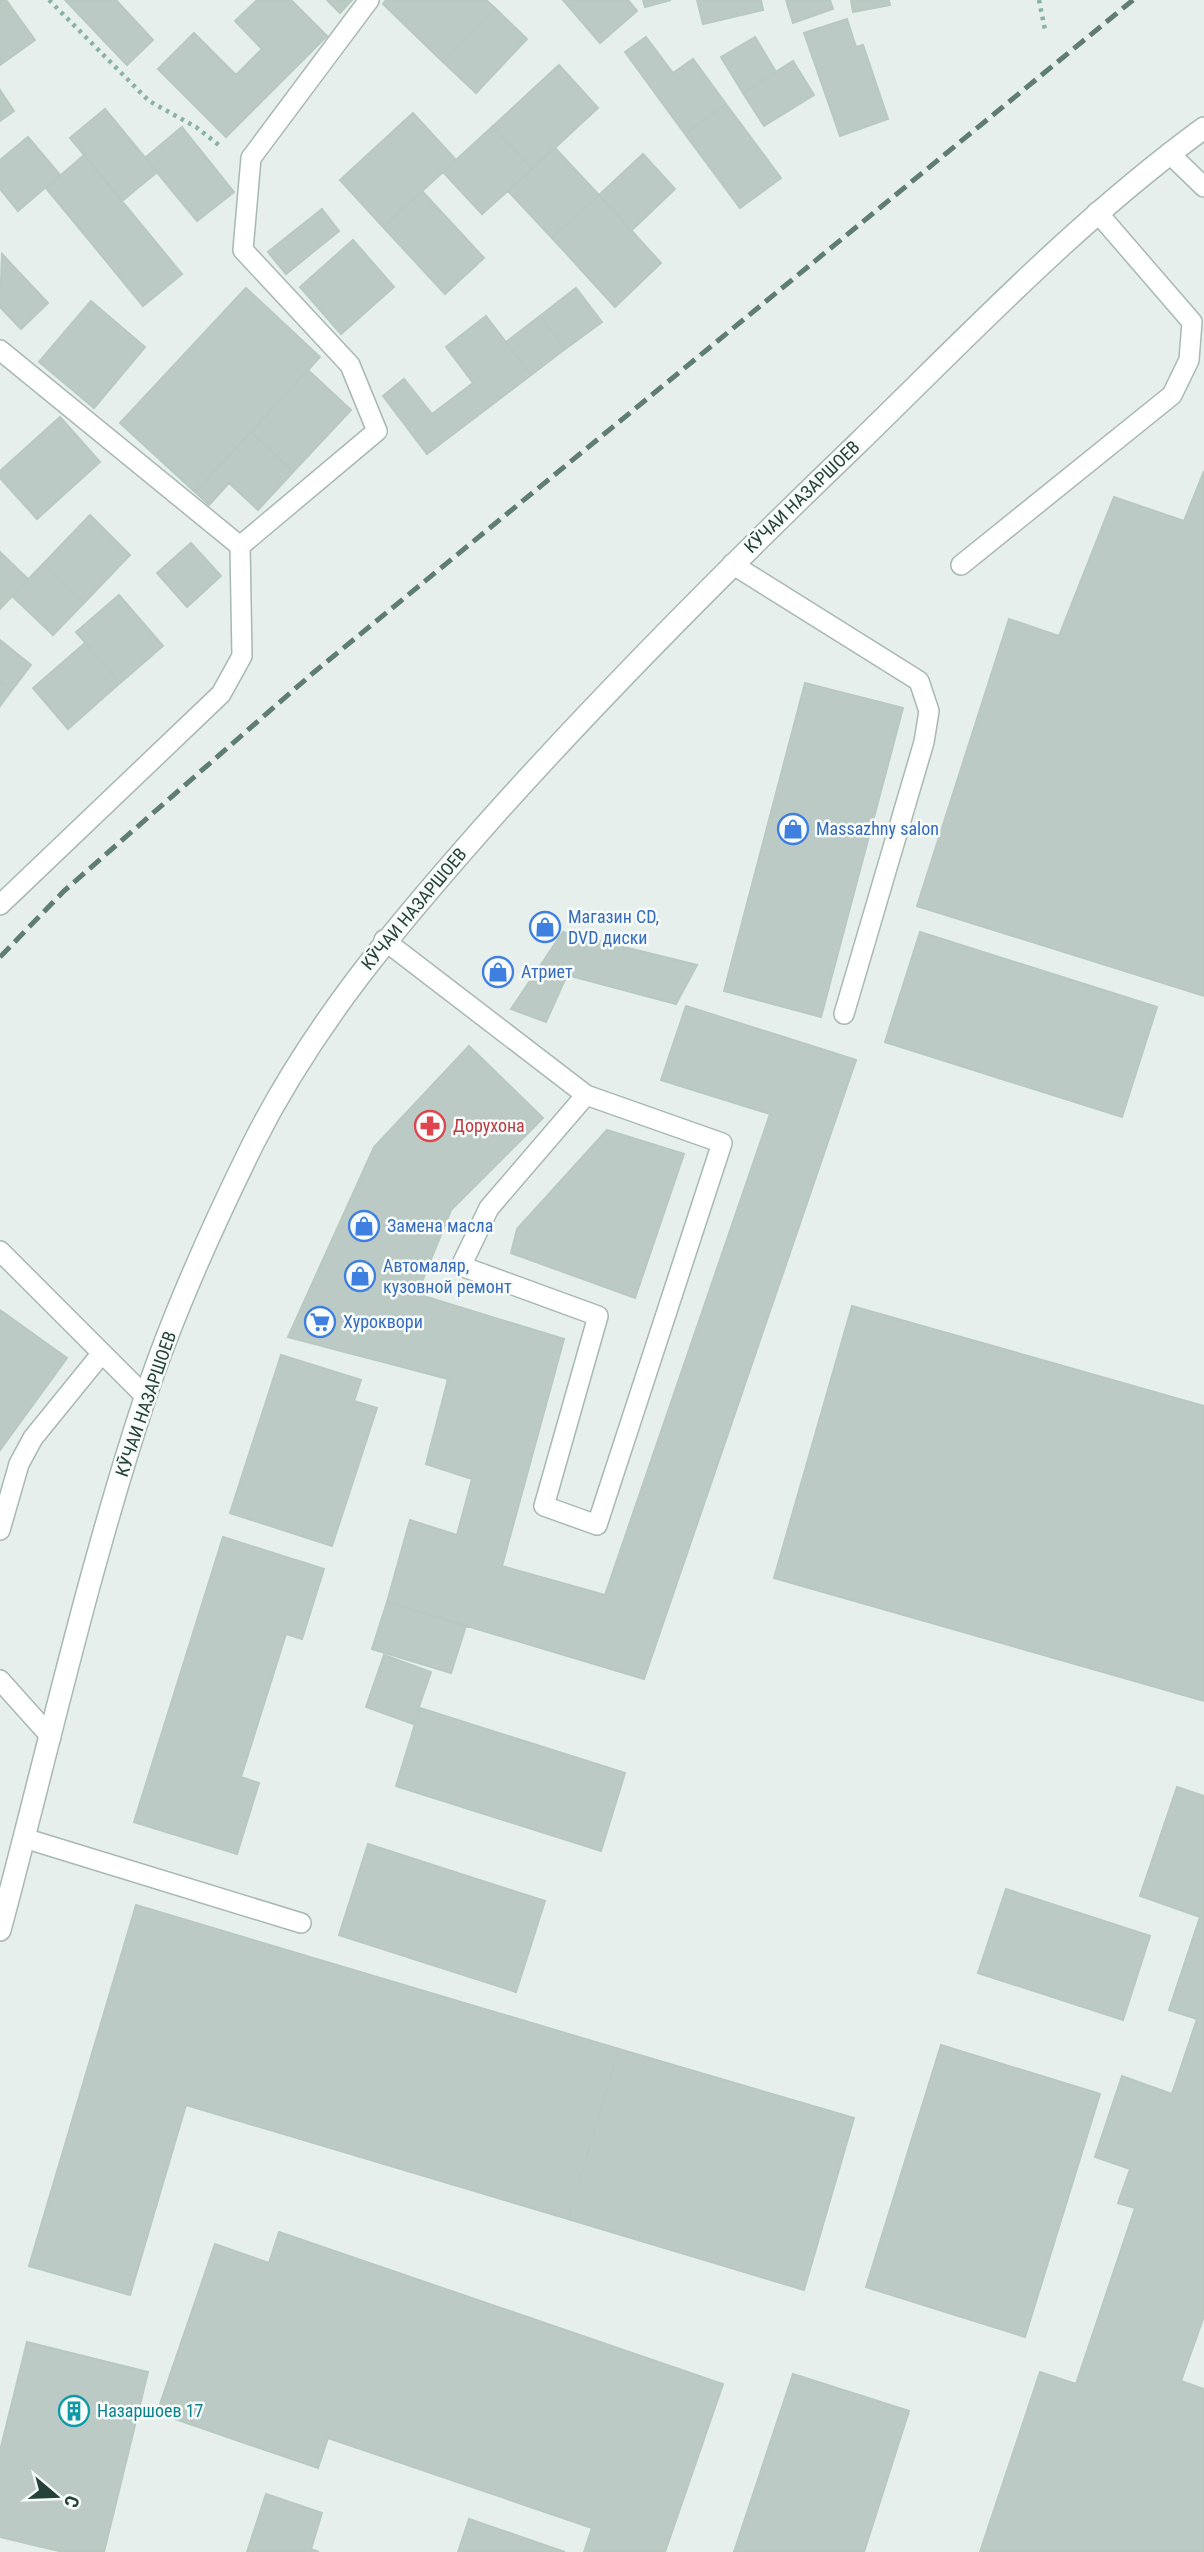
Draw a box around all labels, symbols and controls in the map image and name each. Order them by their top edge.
street label: КӮЧАИ НАЗАРШОЕВ [740,436,864,557]
shop icon: Massazhny salon [776,812,810,846]
place label: Massazhny salon [816,818,939,839]
street label: КӮЧАИ НАЗАРШОЕВ [357,844,471,974]
place label: Магазин CD, DVD диски [568,906,659,948]
shop icon: Магазин CD, DVD диски [528,910,562,944]
shop icon: Атриет [481,955,515,989]
place label: Атриет [521,961,573,982]
pharmacy icon: Дорухона [413,1109,447,1143]
place label: Дорухона [453,1115,525,1136]
shop icon: Замена масла [347,1209,381,1243]
place label: Замена масла [387,1215,493,1236]
place label: Автомаляр, кузовной ремонт [383,1255,512,1297]
shop icon: Автомаляр, кузовной ремонт [343,1259,377,1293]
supermarket icon: Хуроквори [303,1305,337,1339]
place label: Хуроквори [343,1311,423,1332]
street label: КӮЧАИ НАЗАРШОЕВ [111,1328,180,1479]
building icon: Назаршоев 17 [57,2394,91,2428]
place label: Назаршоев 17 [97,2400,204,2421]
north arrow [21,2461,91,2531]
text: С [59,2493,84,2510]

